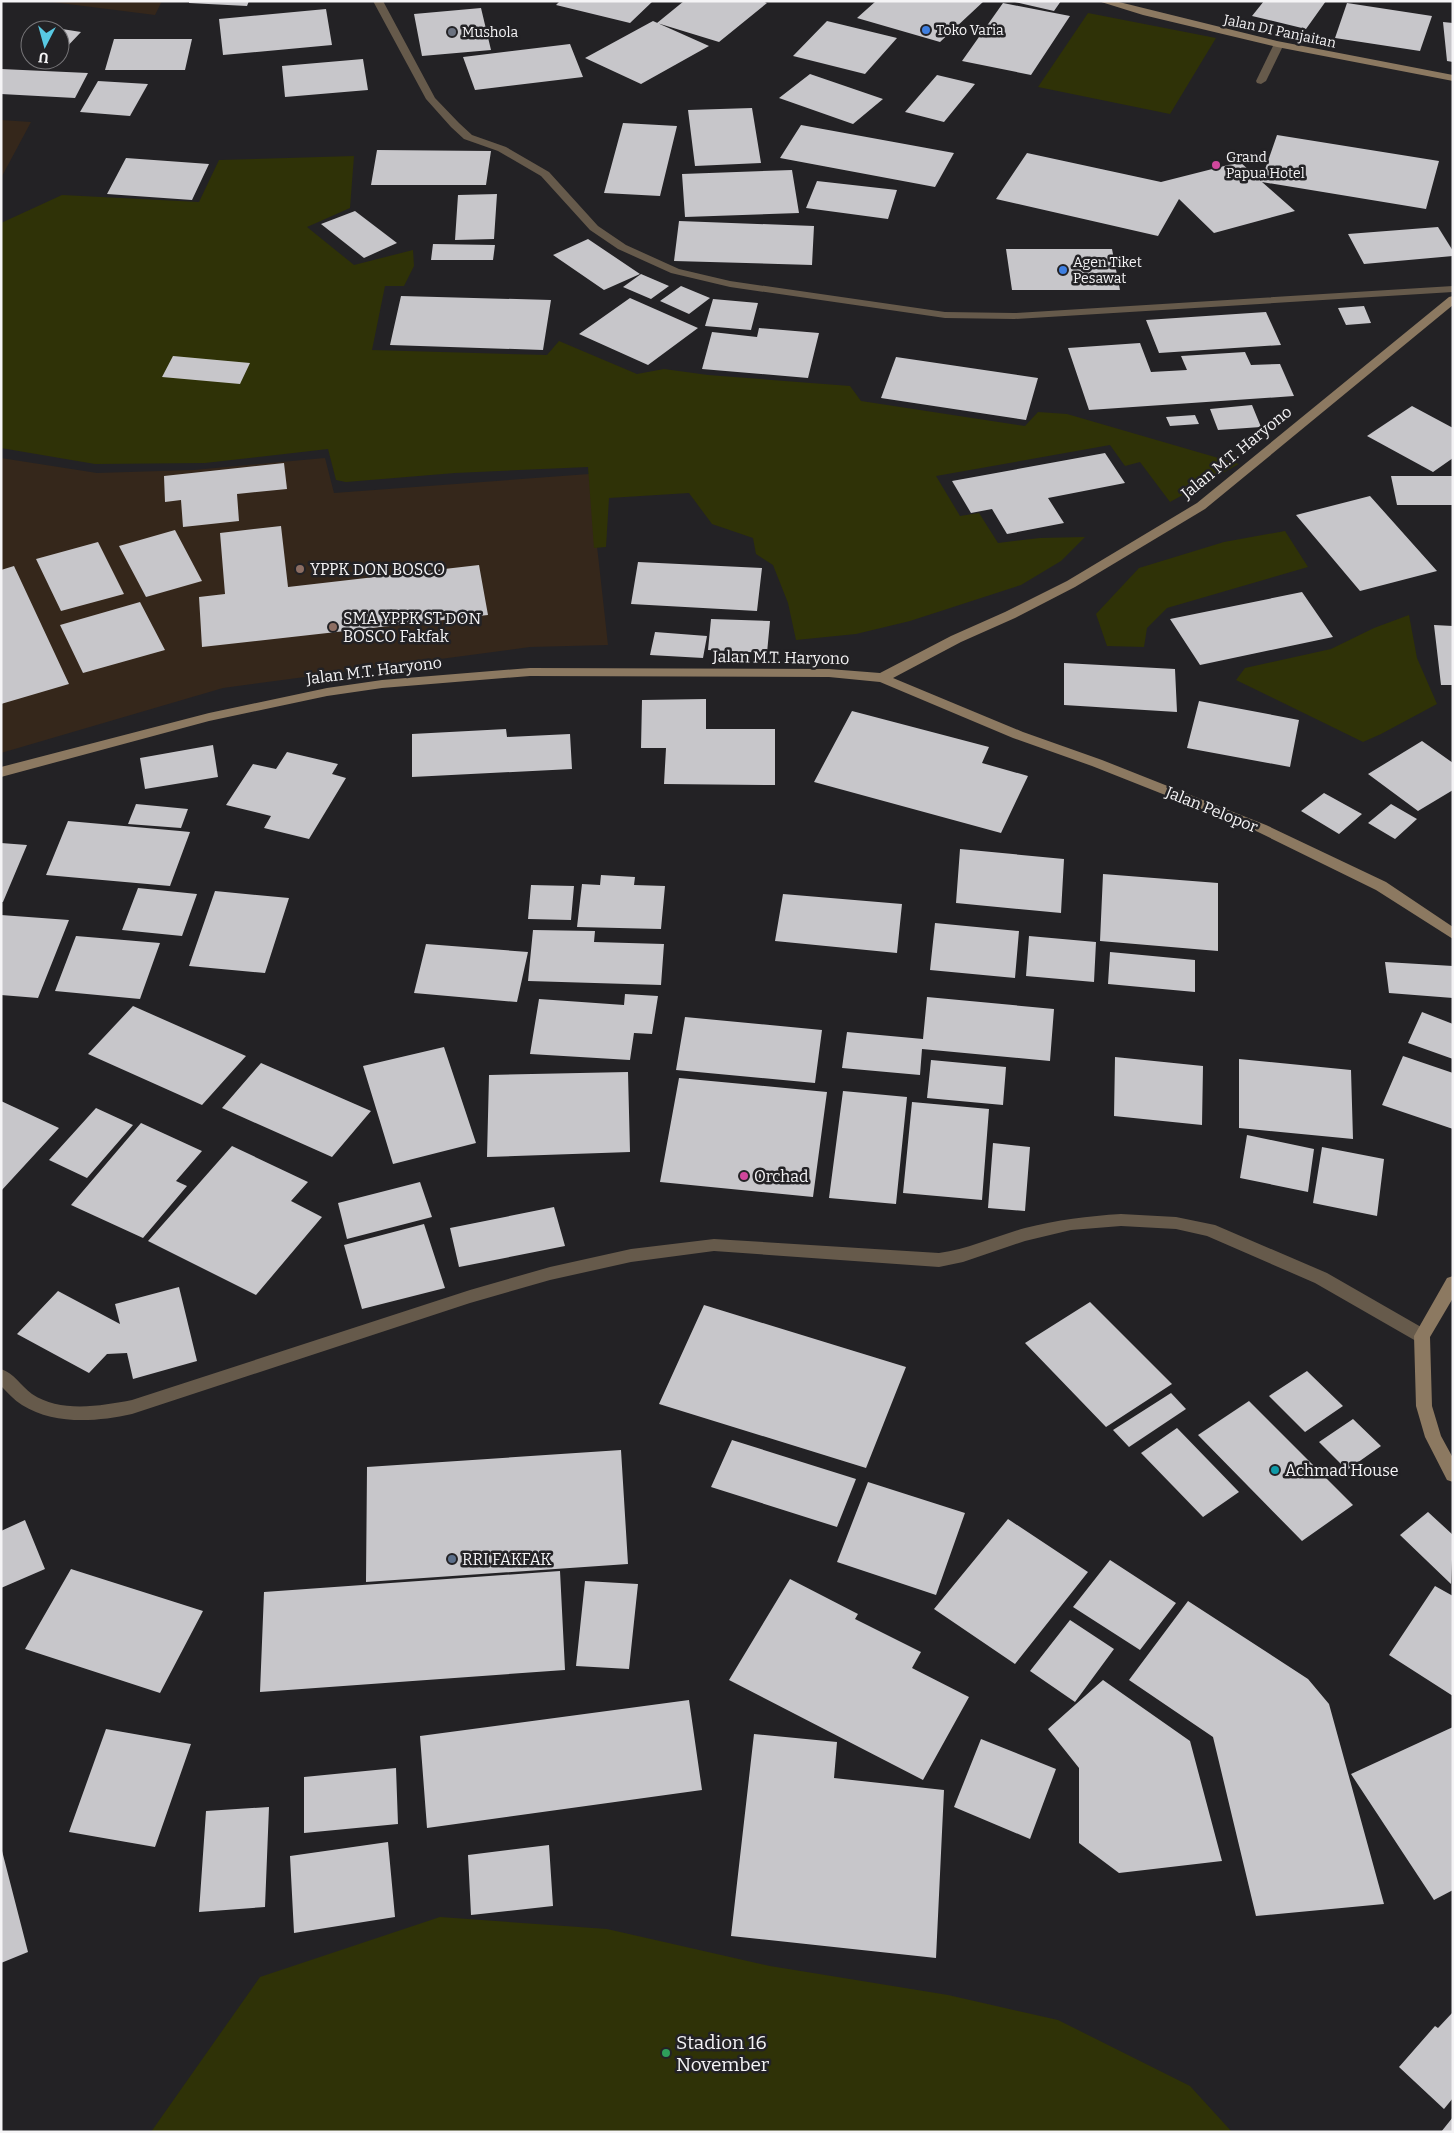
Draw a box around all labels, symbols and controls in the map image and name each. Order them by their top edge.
street label: Jalan DI Panjaitan [1221,11,1338,52]
north arrow [20,20,70,70]
place label: Toko Varia [936,22,1004,39]
place label: Mushola [462,24,518,41]
marker: Toko Varia [920,24,932,36]
marker: Mushola [446,26,458,38]
text: U [37,48,50,66]
place label: Grand Papua Hotel [1226,149,1305,182]
marker: Grand Papua Hotel [1210,159,1222,171]
place label: Agen Tiket Pesawat [1073,254,1142,287]
marker: Agen Tiket Pesawat [1057,264,1069,276]
street label: Jalan M.T. Haryono [1176,402,1295,503]
place label: YPPK DON BOSCO [310,560,445,579]
marker: YPPK DON BOSCO [294,563,306,575]
place label: SMA YPPK ST DON BOSCO Fakfak [343,609,481,646]
marker: SMA YPPK ST DON BOSCO Fakfak [327,621,339,633]
street label: Jalan M.T. Haryono [712,647,849,668]
street label: Jalan M.T. Haryono [304,653,443,688]
street label: Jalan Pelopor [1162,782,1261,837]
place label: Orchad [754,1167,809,1186]
marker: Orchad [738,1170,750,1182]
place label: Achmad House [1285,1461,1399,1480]
marker: Achmad House [1269,1464,1281,1476]
place label: RRI FAKFAK [462,1550,552,1569]
marker: RRI FAKFAK [446,1553,458,1565]
place label: Stadion 16 November [676,2031,770,2076]
marker: Stadion 16 November [660,2047,672,2059]

